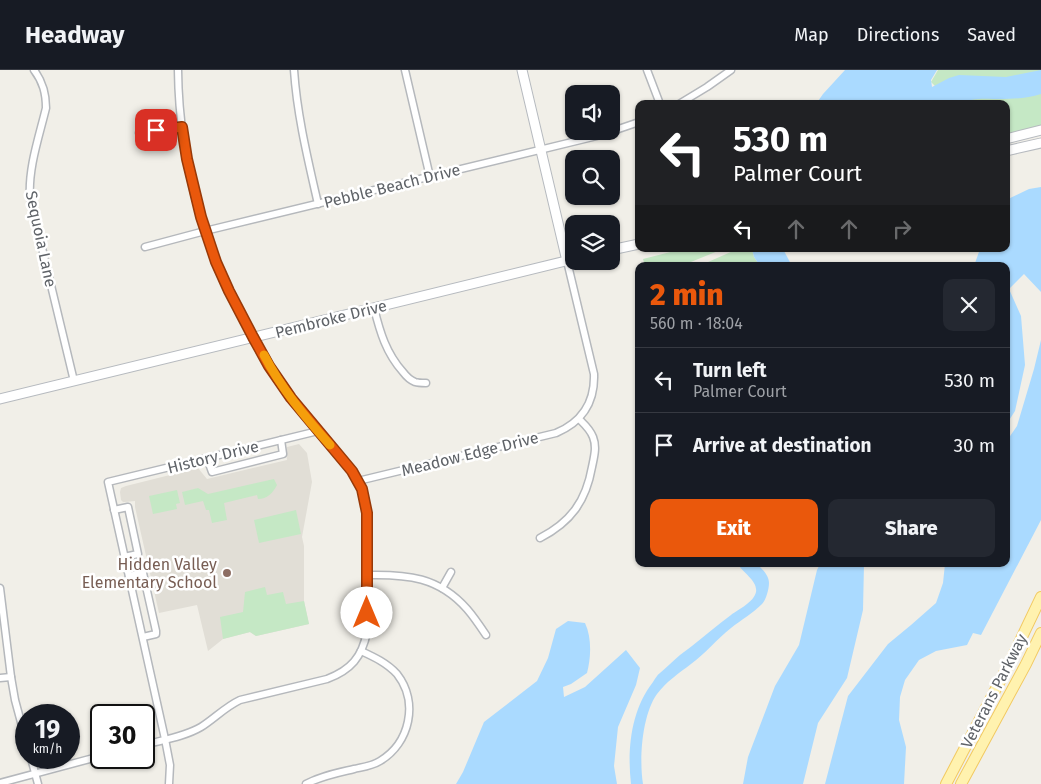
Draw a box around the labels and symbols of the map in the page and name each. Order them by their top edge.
pin [135,109,177,151]
street label: Pebble Beach Drive [322,160,462,212]
street label: Sequoia Lane [22,189,60,289]
street label: Pembroke Drive [273,296,389,342]
street label: Meadow Edge Drive [399,428,541,480]
street label: History Drive [165,436,261,478]
place label: Hidden Valley Elementary School [82,555,217,592]
marker: Hidden Valley Elementary School [221,567,233,579]
position arrow [340,586,392,638]
street label: Veterans Parkway [957,630,1031,751]
speed limit sign: 30 [90,704,155,769]

